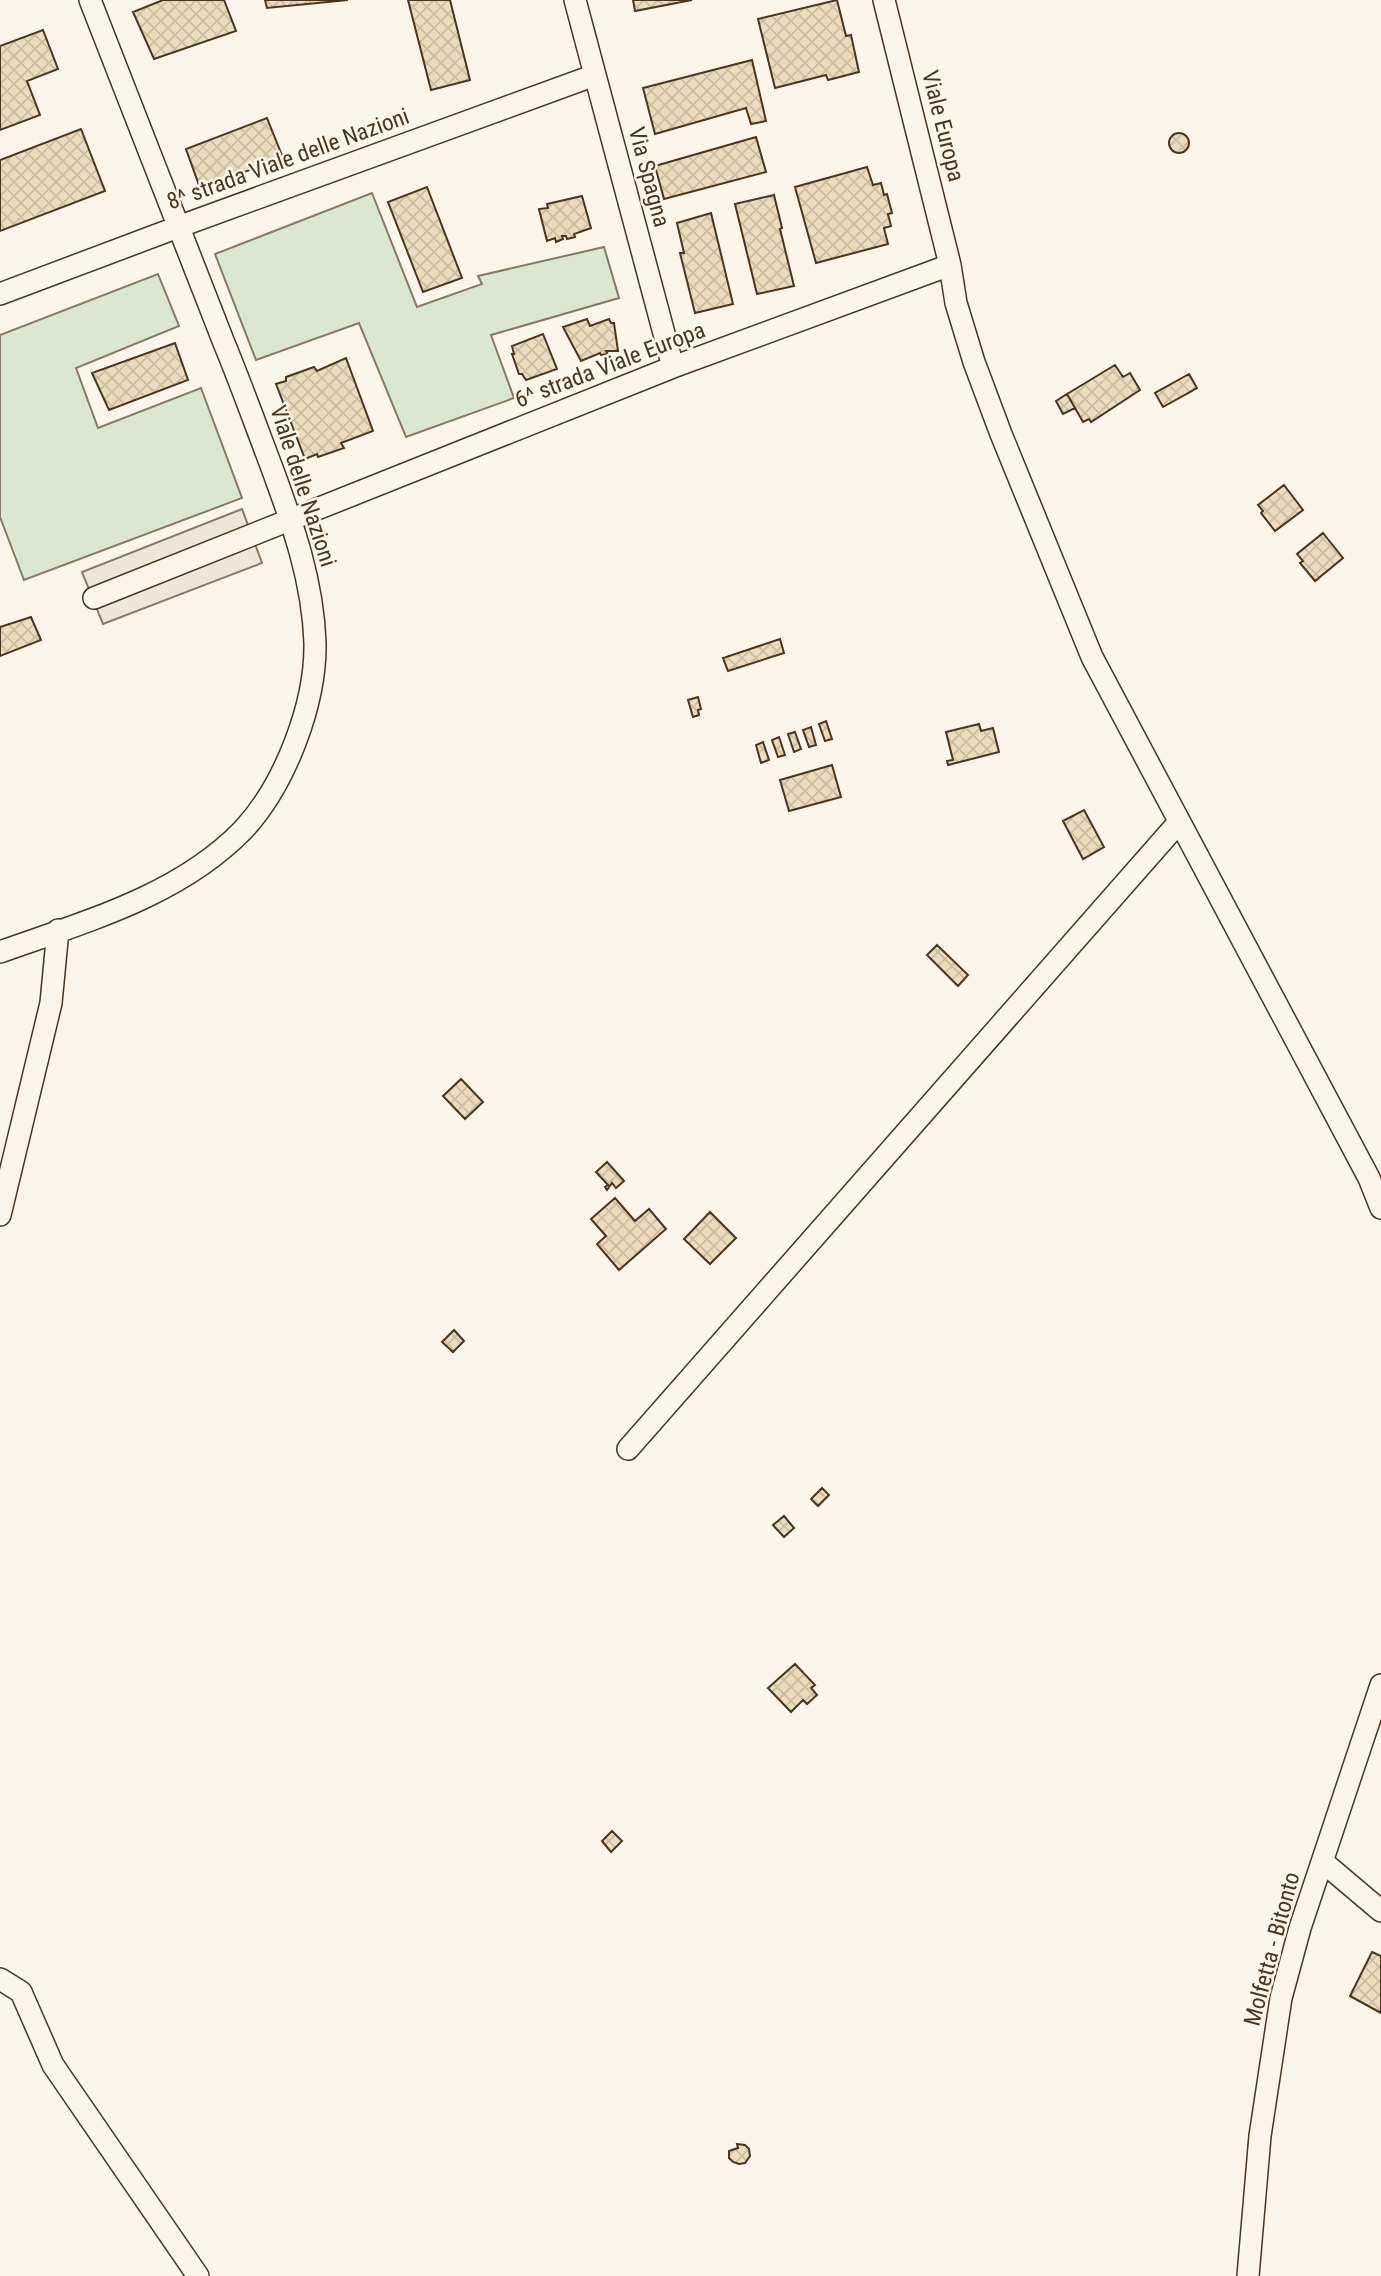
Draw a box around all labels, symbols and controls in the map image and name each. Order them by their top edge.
street label: Viale Europa [916,68,970,184]
street label: 8^ strada Viale delle Nazioni [163,103,413,215]
street label: Via Spagna [623,124,675,230]
street label: 6^ strada Viale Europa [511,316,709,414]
street label: Viale delle Nazioni [264,402,342,570]
street label: Molfetta - Bitonto [1238,1869,1306,2029]

